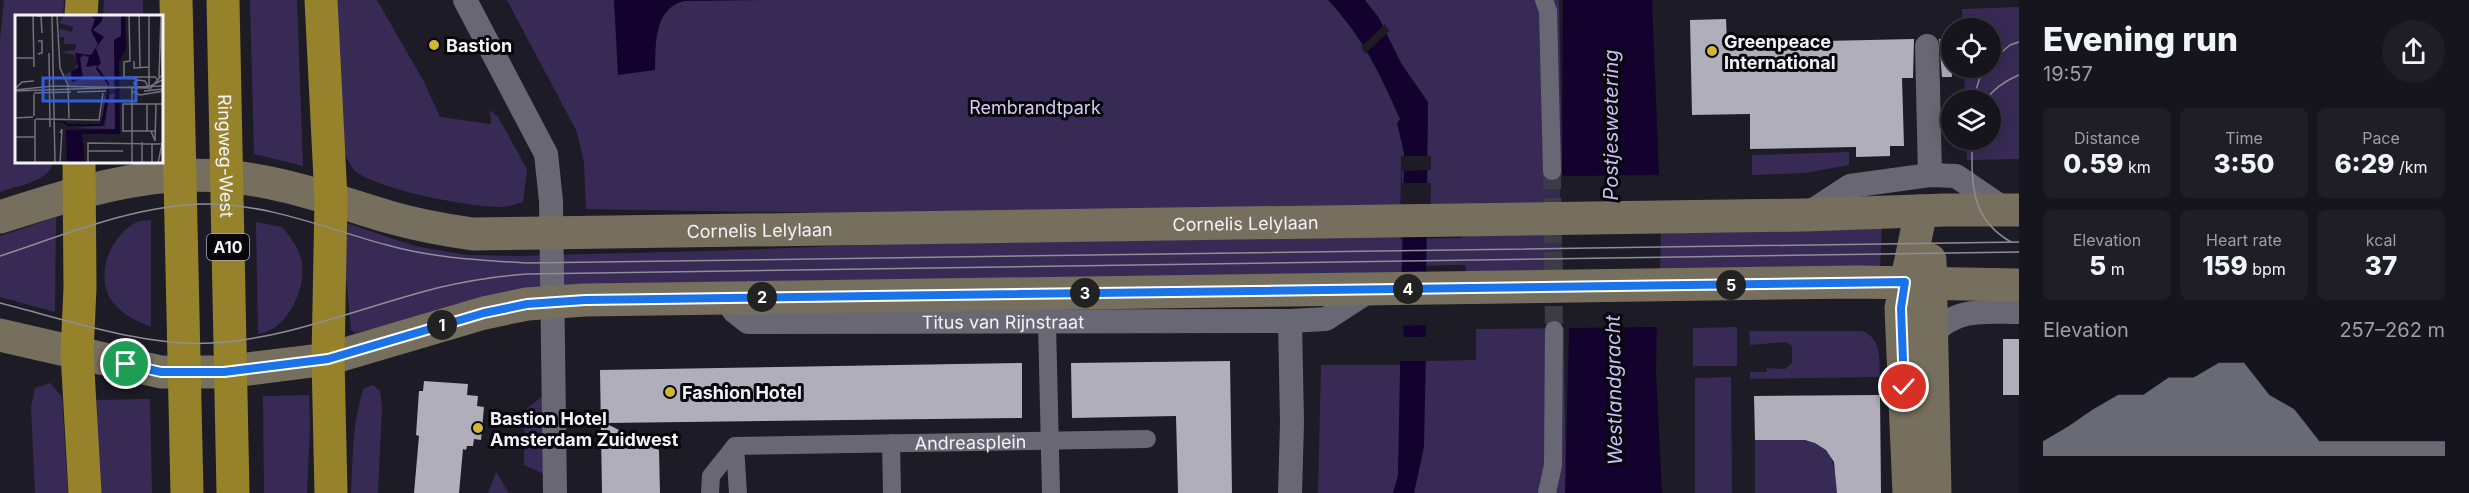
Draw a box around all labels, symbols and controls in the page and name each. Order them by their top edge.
inset map [15,15,164,164]
map controls [1941,18,2001,150]
button: locate [1941,18,2001,78]
text: Evening run [2043,19,2238,59]
button: share [2382,20,2445,83]
place label: Greenpeace International [1724,31,1836,73]
place label: Bastion [446,35,512,56]
marker: Bastion [427,38,441,52]
marker: Greenpeace International [1705,44,1719,58]
water label: Postjeswetering [1599,49,1623,201]
text: 19:57 [2043,62,2093,86]
button: layers [1941,90,2001,150]
street label: Ringweg-West [214,94,238,218]
park label: Rembrandtpark [969,97,1101,118]
text: Distance [2074,128,2140,148]
text: Time [2225,128,2263,148]
text: Pace [2362,128,2400,148]
text: 0.59 [2063,148,2124,179]
text: 3:50 [2213,148,2275,179]
text: 6:29 [2334,148,2395,179]
text: km [2124,157,2151,177]
text: /km [2395,157,2428,177]
street label: Cornelis Lelylaan [1172,211,1319,235]
street label: Cornelis Lelylaan [686,218,833,241]
text: Elevation [2073,230,2141,250]
text: Heart rate [2206,230,2282,250]
text: kcal [2366,230,2396,250]
road number: A10 [207,234,249,260]
text: 5 [2089,250,2106,281]
text: 159 [2202,250,2248,281]
text: 37 [2365,250,2397,281]
text: m [2106,259,2125,279]
text: bpm [2248,259,2286,279]
pin: 5 [1716,270,1746,300]
pin: 4 [1393,274,1423,304]
text: 5 [1726,275,1736,295]
pin: 3 [1070,278,1100,308]
text: 4 [1403,279,1413,299]
pin: 2 [747,282,777,312]
text: 3 [1080,283,1090,303]
text: 2 [757,287,767,307]
pin: 1 [427,310,457,340]
street label: Titus van Rijnstraat [922,311,1084,332]
water label: Westlandgracht [1601,314,1627,465]
text: 1 [439,315,445,335]
text: Elevation [2043,318,2129,342]
text: 257–262 m [2339,318,2445,342]
pin [100,338,151,389]
icon: arrive [109,347,142,380]
pin [1878,361,1929,412]
icon: check [1887,370,1920,403]
place label: Fashion Hotel [682,382,802,403]
marker: Fashion Hotel [663,385,677,399]
place label: Bastion Hotel Amsterdam Zuidwest [490,408,679,450]
marker: Bastion Hotel Amsterdam Zuidwest [471,421,485,435]
street label: Andreasplein [914,431,1027,453]

